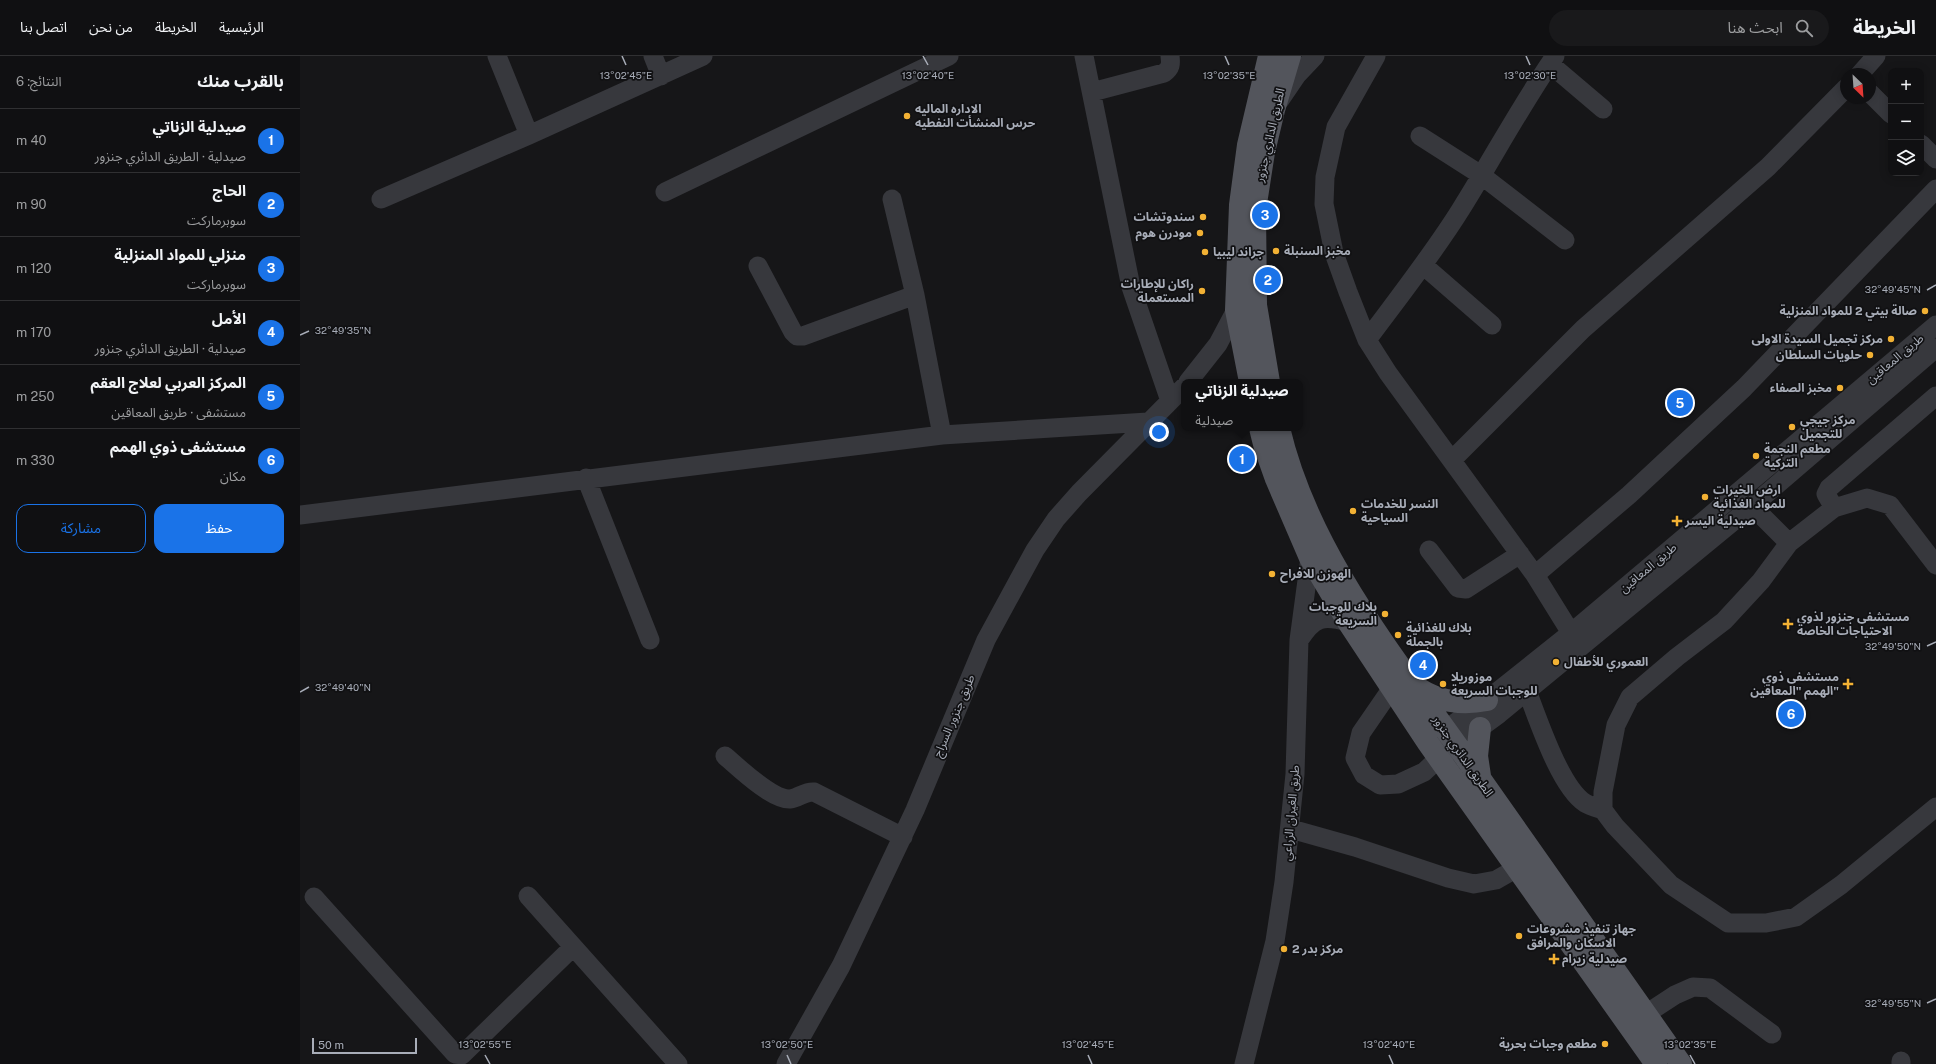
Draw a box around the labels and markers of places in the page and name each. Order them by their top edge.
place label: الاداره الماليه حرس المنشأت النفطيه [915,102,1036,130]
marker: الاداره الماليه حرس المنشأت النفطيه [902,111,912,121]
pin: 3 [1252,200,1278,230]
place label: سندوتشات [1134,210,1195,224]
marker: سندوتشات [1198,212,1208,222]
place label: مودرن هوم [1135,226,1192,242]
marker: مودرن هوم [1195,228,1205,238]
place label: مخبز السنبلة [1284,244,1351,258]
place label: جراند ليبيا [1213,245,1265,259]
marker: مخبز السنبلة [1271,246,1281,256]
marker: جراند ليبيا [1200,247,1210,257]
pin: 2 [1255,265,1281,295]
place label: راكان للإطارات المستعملة [1121,277,1194,305]
marker: راكان للإطارات المستعملة [1197,286,1207,296]
place label: صالة بيتي 2 للمواد المنزلية [1779,304,1917,321]
marker: صالة بيتي 2 للمواد المنزلية [1920,306,1930,316]
place label: مركز تجميل السيدة الاولى [1752,332,1883,346]
marker: مركز تجميل السيدة الاولى [1886,334,1896,344]
place label: حلويات السلطان [1776,348,1862,362]
marker: حلويات السلطان [1865,350,1875,360]
place label: مخبز الصفاء [1770,381,1832,395]
marker: مخبز الصفاء [1835,383,1845,393]
pin: 5 [1667,388,1693,418]
place label: مركز جيجي للتجميل [1800,413,1855,441]
marker: مركز جيجي للتجميل [1787,422,1797,432]
place label: مطعم النجمة التركية [1764,442,1831,470]
pin: 1 [1229,444,1255,474]
marker: مطعم النجمة التركية [1751,451,1761,461]
place label: ارض الخيرات للمواد الغذائية [1713,483,1786,511]
marker: ارض الخيرات للمواد الغذائية [1700,492,1710,502]
place label: النسر للخدمات السياحية [1361,497,1438,525]
marker: النسر للخدمات السياحية [1348,506,1358,516]
place label: صيدلية اليسر [1684,514,1756,528]
marker: صيدلية اليسر [1672,516,1682,526]
place label: الهوزن للافراح [1280,567,1351,583]
marker: الهوزن للافراح [1267,569,1277,579]
place label: بلاك للوجبات السريعة [1309,600,1377,628]
marker: بلاك للوجبات السريعة [1380,609,1390,619]
place label: مستشفي جنزور لذوي الاحتياجات الخاصة [1797,610,1909,638]
marker: مستشفي جنزور لذوي الاحتياجات الخاصة [1782,618,1794,630]
place label: بلاك للغذائية بالجملة [1406,621,1472,649]
marker: بلاك للغذائية بالجملة [1393,630,1403,640]
pin: 4 [1410,650,1436,680]
place label: العموري للأطفال [1564,655,1648,672]
marker: العموري للأطفال [1551,657,1561,667]
place label: موزوريلا للوجبات السريعة [1451,670,1538,698]
place label: مستشفى ذوي الهمم "المعاقين" [1750,670,1839,700]
marker: مستشفى ذوي الهمم "المعاقين" [1842,678,1854,690]
marker: موزوريلا للوجبات السريعة [1438,679,1448,689]
pin: 6 [1778,699,1804,729]
place label: جهاز تنفيذ مشروعات الاسكان والمرافق [1527,922,1636,950]
marker: جهاز تنفيذ مشروعات الاسكان والمرافق [1514,931,1524,941]
place label: مركز بدر 2 [1292,942,1343,956]
marker: مركز بدر 2 [1279,944,1289,954]
place label: صيدلية زيرام [1562,952,1627,968]
marker: صيدلية زيرام [1549,954,1559,964]
place label: مطعم وجبات بحرية [1499,1037,1597,1053]
marker: مطعم وجبات بحرية [1600,1039,1610,1049]

